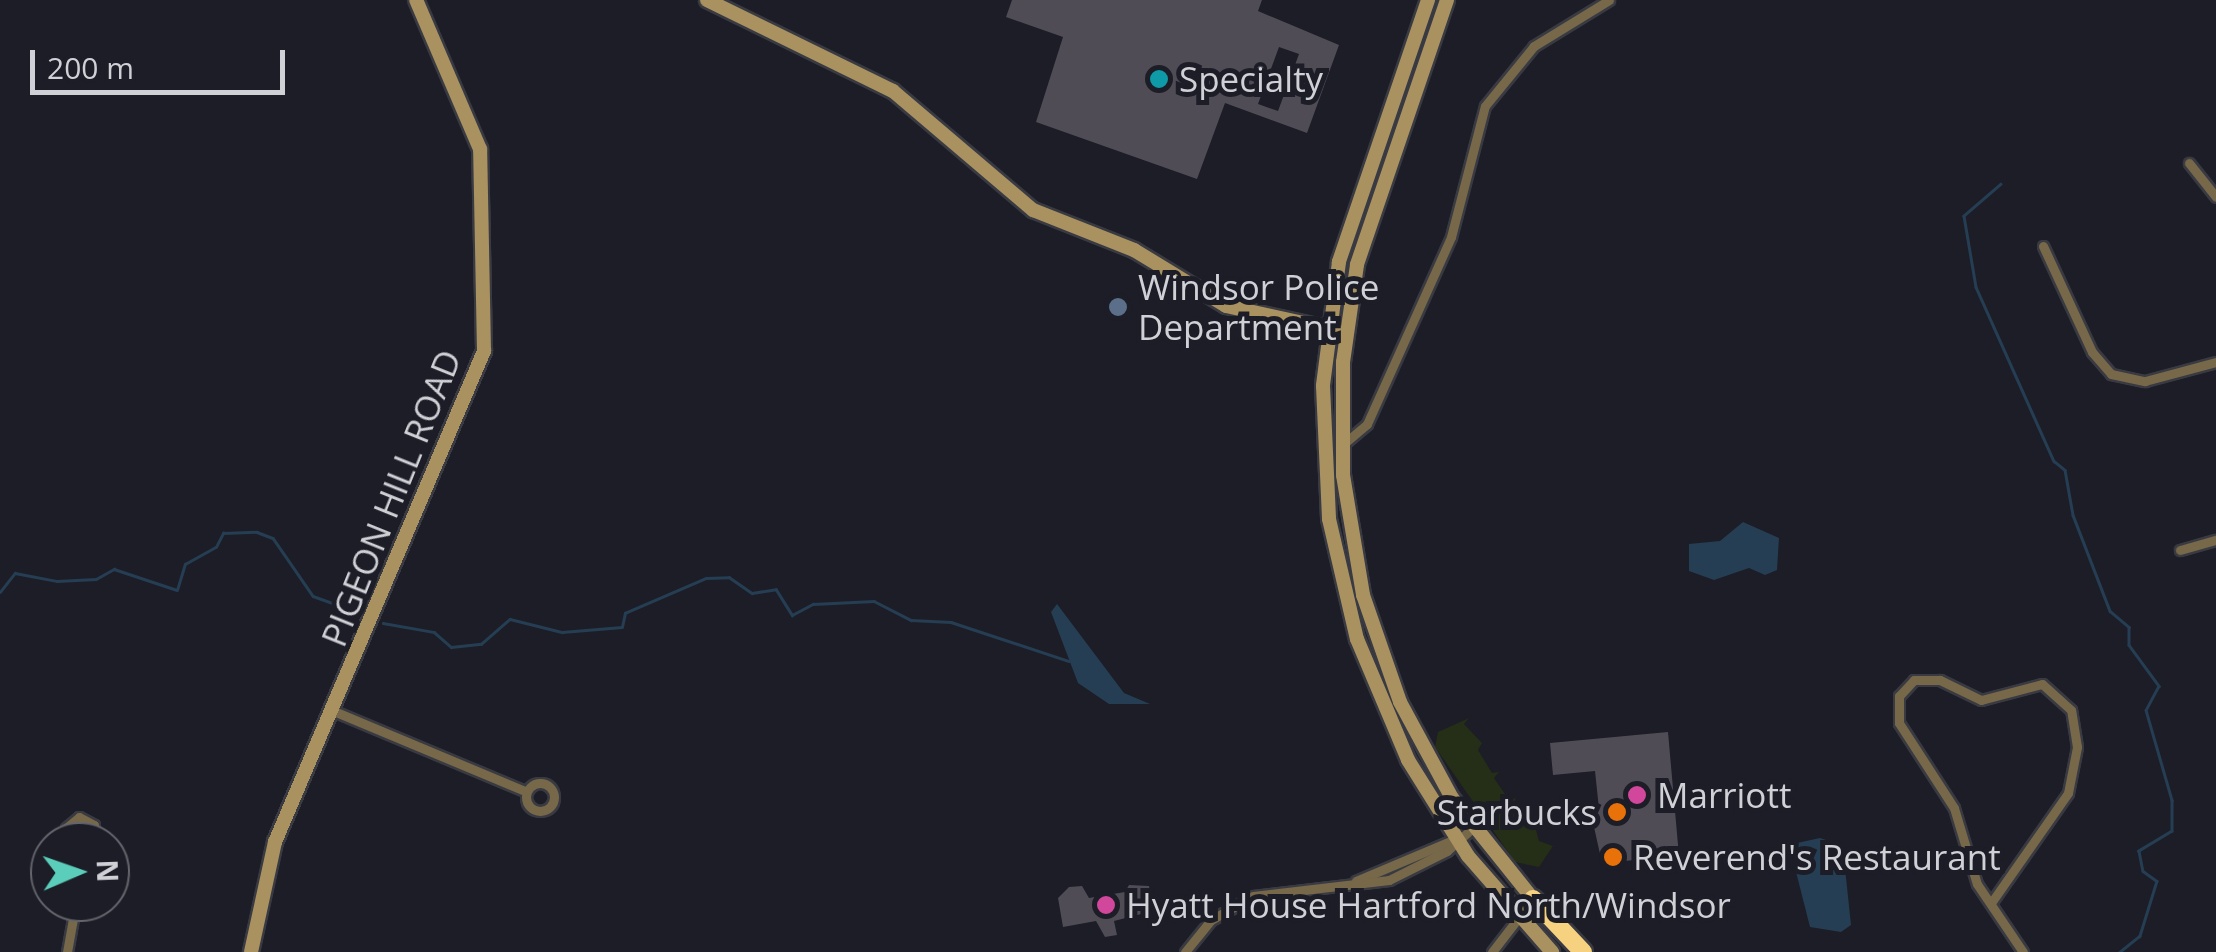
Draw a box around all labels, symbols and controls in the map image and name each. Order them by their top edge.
scale bar [35,30,290,92]
text: 200 m [47,47,134,88]
place label: Specialty [1179,58,1323,100]
marker: Specialty [1148,68,1170,90]
place label: Windsor Police Department [1138,266,1379,348]
marker: Windsor Police Department [1107,296,1129,318]
street label: PIGEON HILL ROAD [312,344,470,652]
place label: Marriott [1657,774,1791,816]
marker: Marriott [1626,784,1648,806]
place label: Starbucks [1437,791,1597,833]
marker: Starbucks [1606,801,1628,823]
north arrow [30,822,130,922]
place label: Reverend's Restaurant [1633,836,2001,878]
marker: Reverend's Restaurant [1602,846,1624,868]
text: N [89,859,127,883]
place label: Hyatt House Hartford North/Windsor [1126,884,1731,926]
marker: Hyatt House Hartford North/Windsor [1095,894,1117,916]

